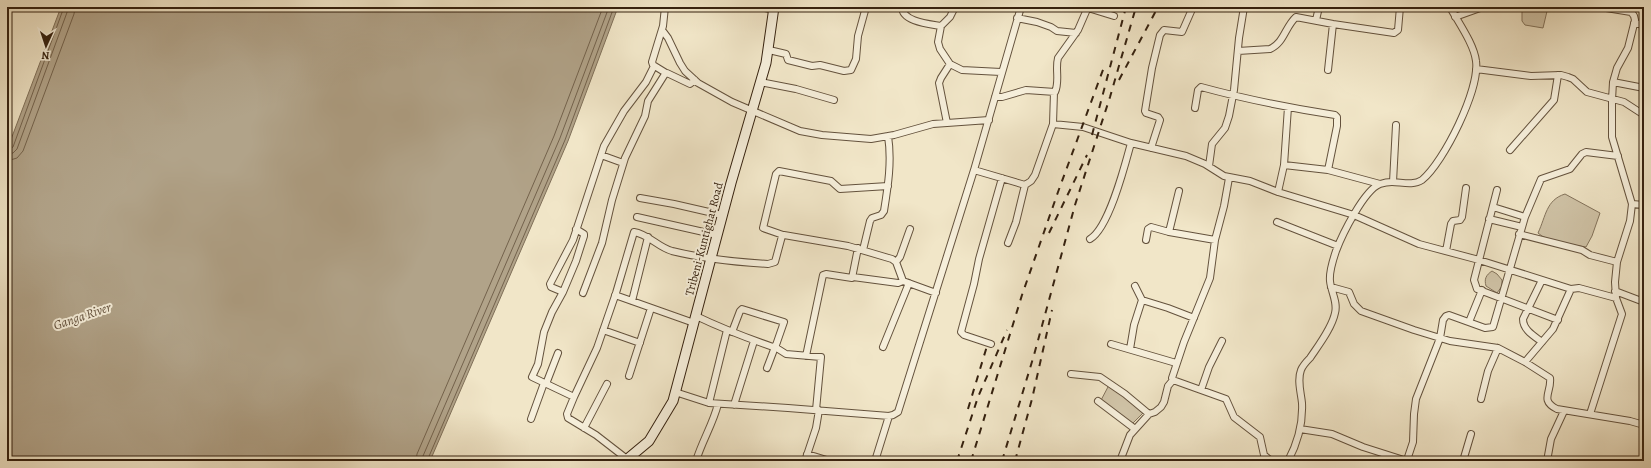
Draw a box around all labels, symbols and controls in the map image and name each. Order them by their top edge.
north arrow [26,26,66,66]
text: N [41,48,50,63]
street label: Tribeni-Kuntighat Road [681,180,727,298]
water label: Ganga River [51,298,114,334]

